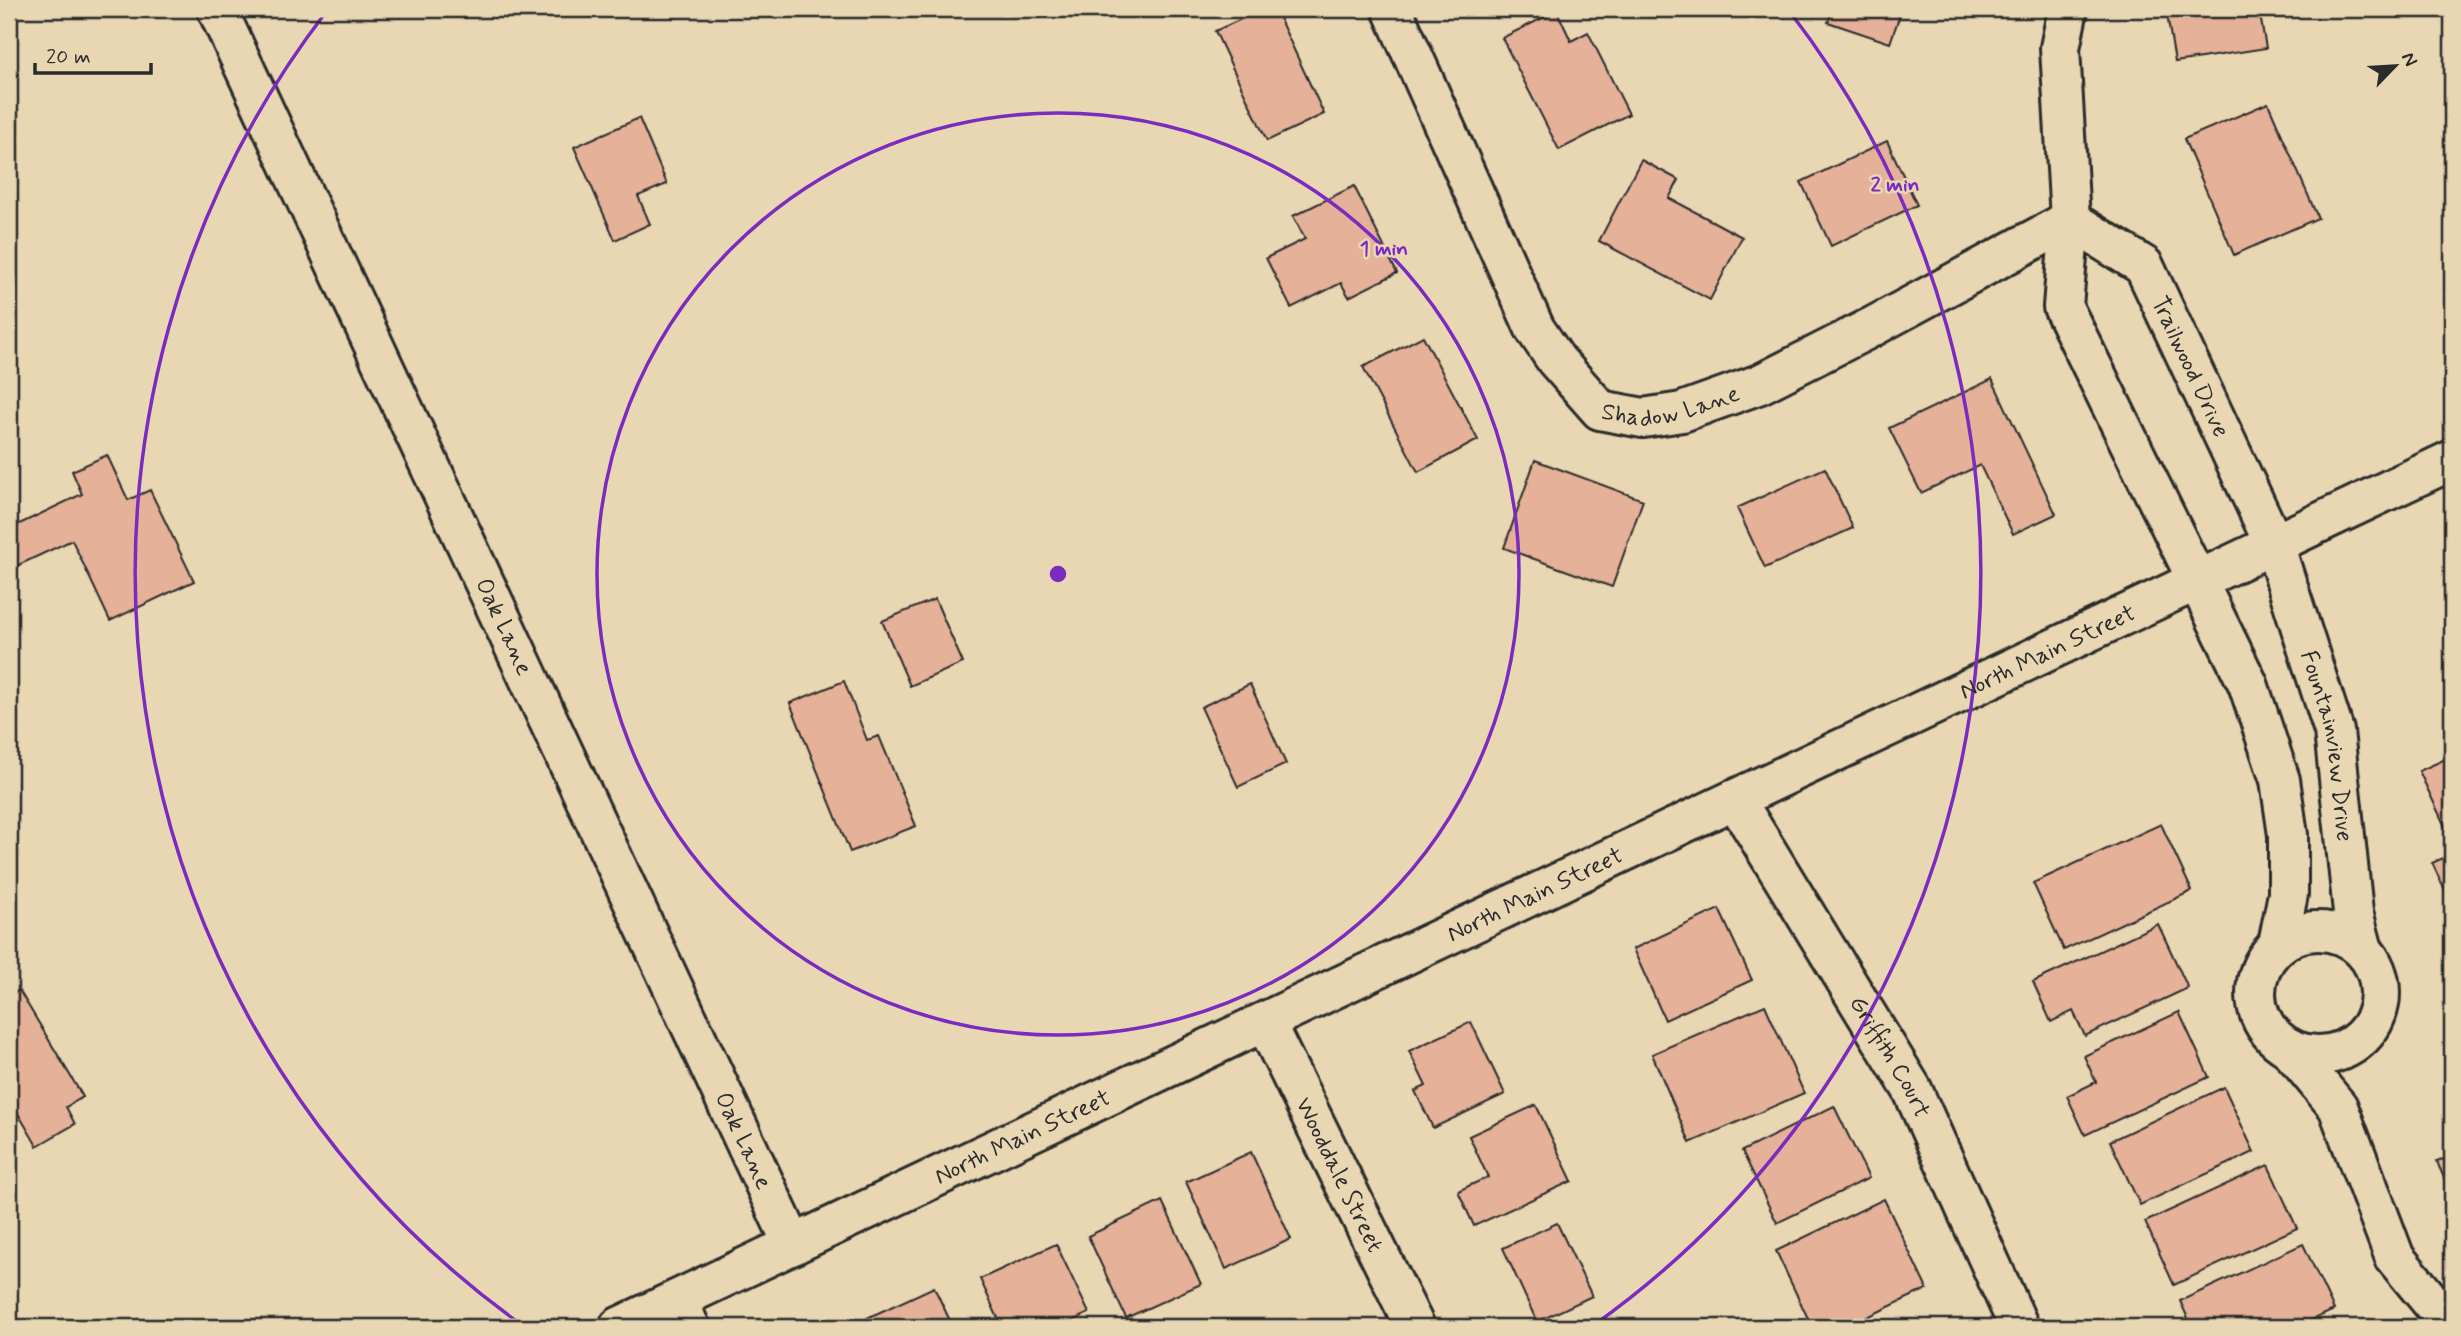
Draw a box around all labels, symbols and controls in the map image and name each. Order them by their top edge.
scale bar [35,32,150,76]
north arrow [2360,32,2430,102]
text: 20 m [46,43,91,71]
text: N [2395,48,2423,70]
text: 2 min [1870,171,1920,199]
text: 1 min [1360,235,1408,263]
street label: Trailwood Drive [2143,291,2236,443]
street label: Shadow Lane [1599,379,1744,435]
centre of rings [1046,562,1070,586]
street label: Oak Lane [467,573,539,681]
street label: North Main Street [1955,598,2141,708]
street label: Fountainview Drive [2292,647,2360,843]
street label: North Main Street [1442,840,1628,950]
street label: Griffith Court [1842,990,1937,1123]
street label: North Main Street [930,1083,1116,1193]
street label: Oak Lane [707,1087,779,1195]
street label: Wooddale Street [1287,1093,1390,1258]

